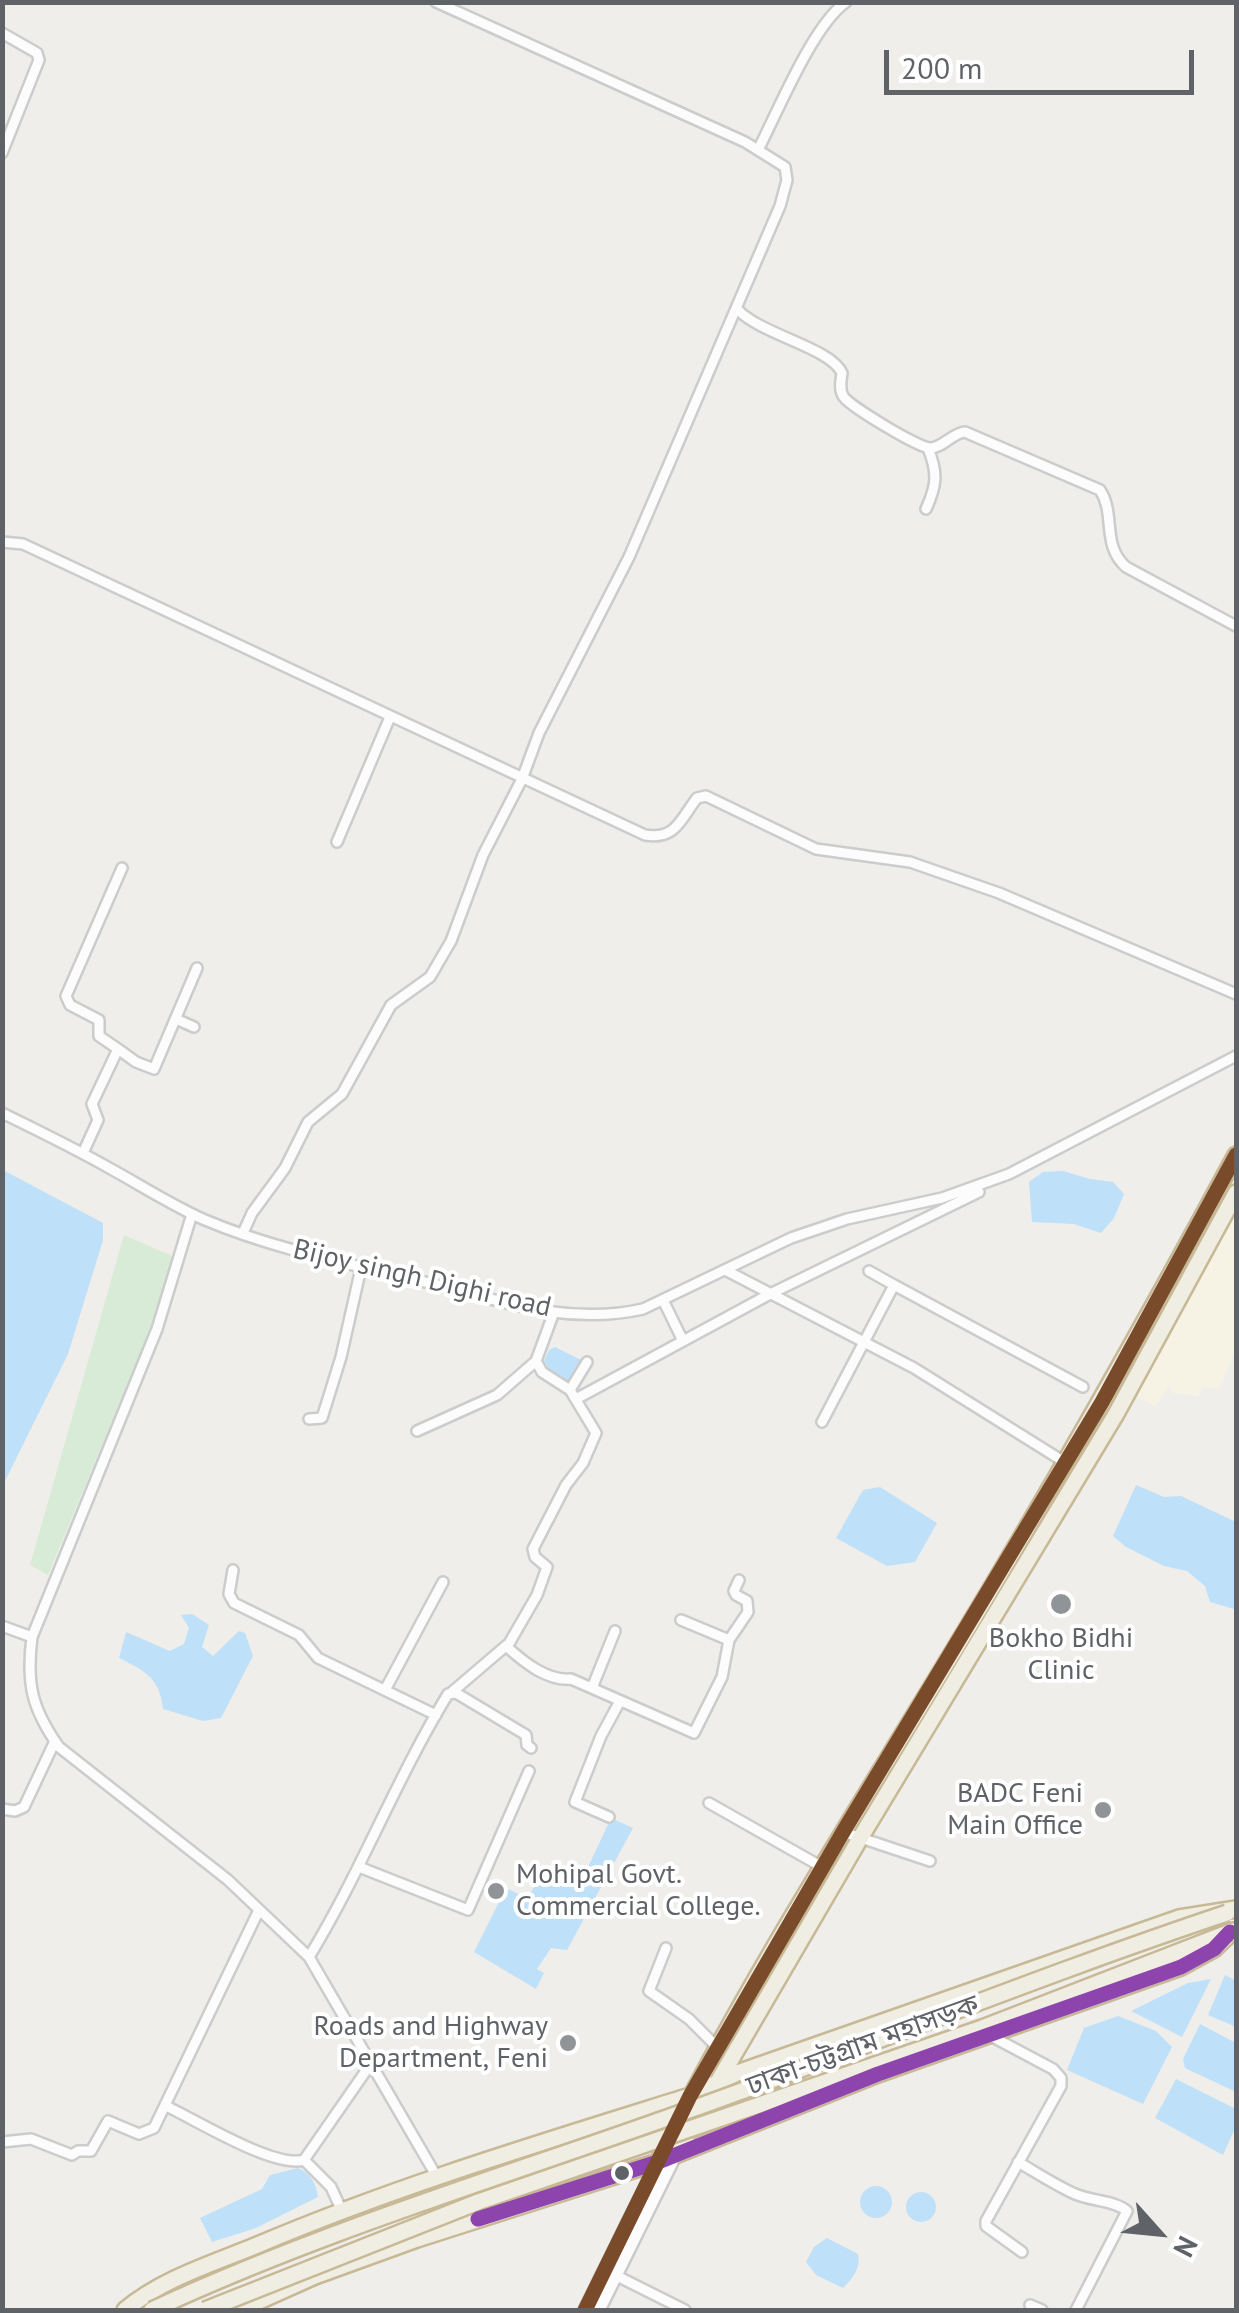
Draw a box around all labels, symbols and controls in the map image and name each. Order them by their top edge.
scale bar [889,30,1199,92]
text: 200 m [901,48,982,87]
street label: Bijoy singh Dighi road [290,1233,554,1325]
marker: Bokho Bidhi Clinic [1048,1591,1074,1617]
place label: Bokho Bidhi Clinic [989,1622,1133,1688]
place label: BADC Feni Main Office [947,1777,1083,1843]
marker: BADC Feni Main Office [1092,1799,1114,1821]
place label: Mohipal Govt. Commercial College. [516,1858,760,1924]
marker: Mohipal Govt. Commercial College. [485,1880,507,1902]
street label: ঢাকা-চট্টগ্রাম মহাসড়ক [742,1988,984,2104]
place label: Roads and Highway Department, Feni [314,2010,548,2076]
marker: Roads and Highway Department, Feni [557,2032,579,2054]
unlabelled marker [612,2163,632,2183]
north arrow [1109,2183,1209,2283]
text: N [1166,2230,1207,2263]

